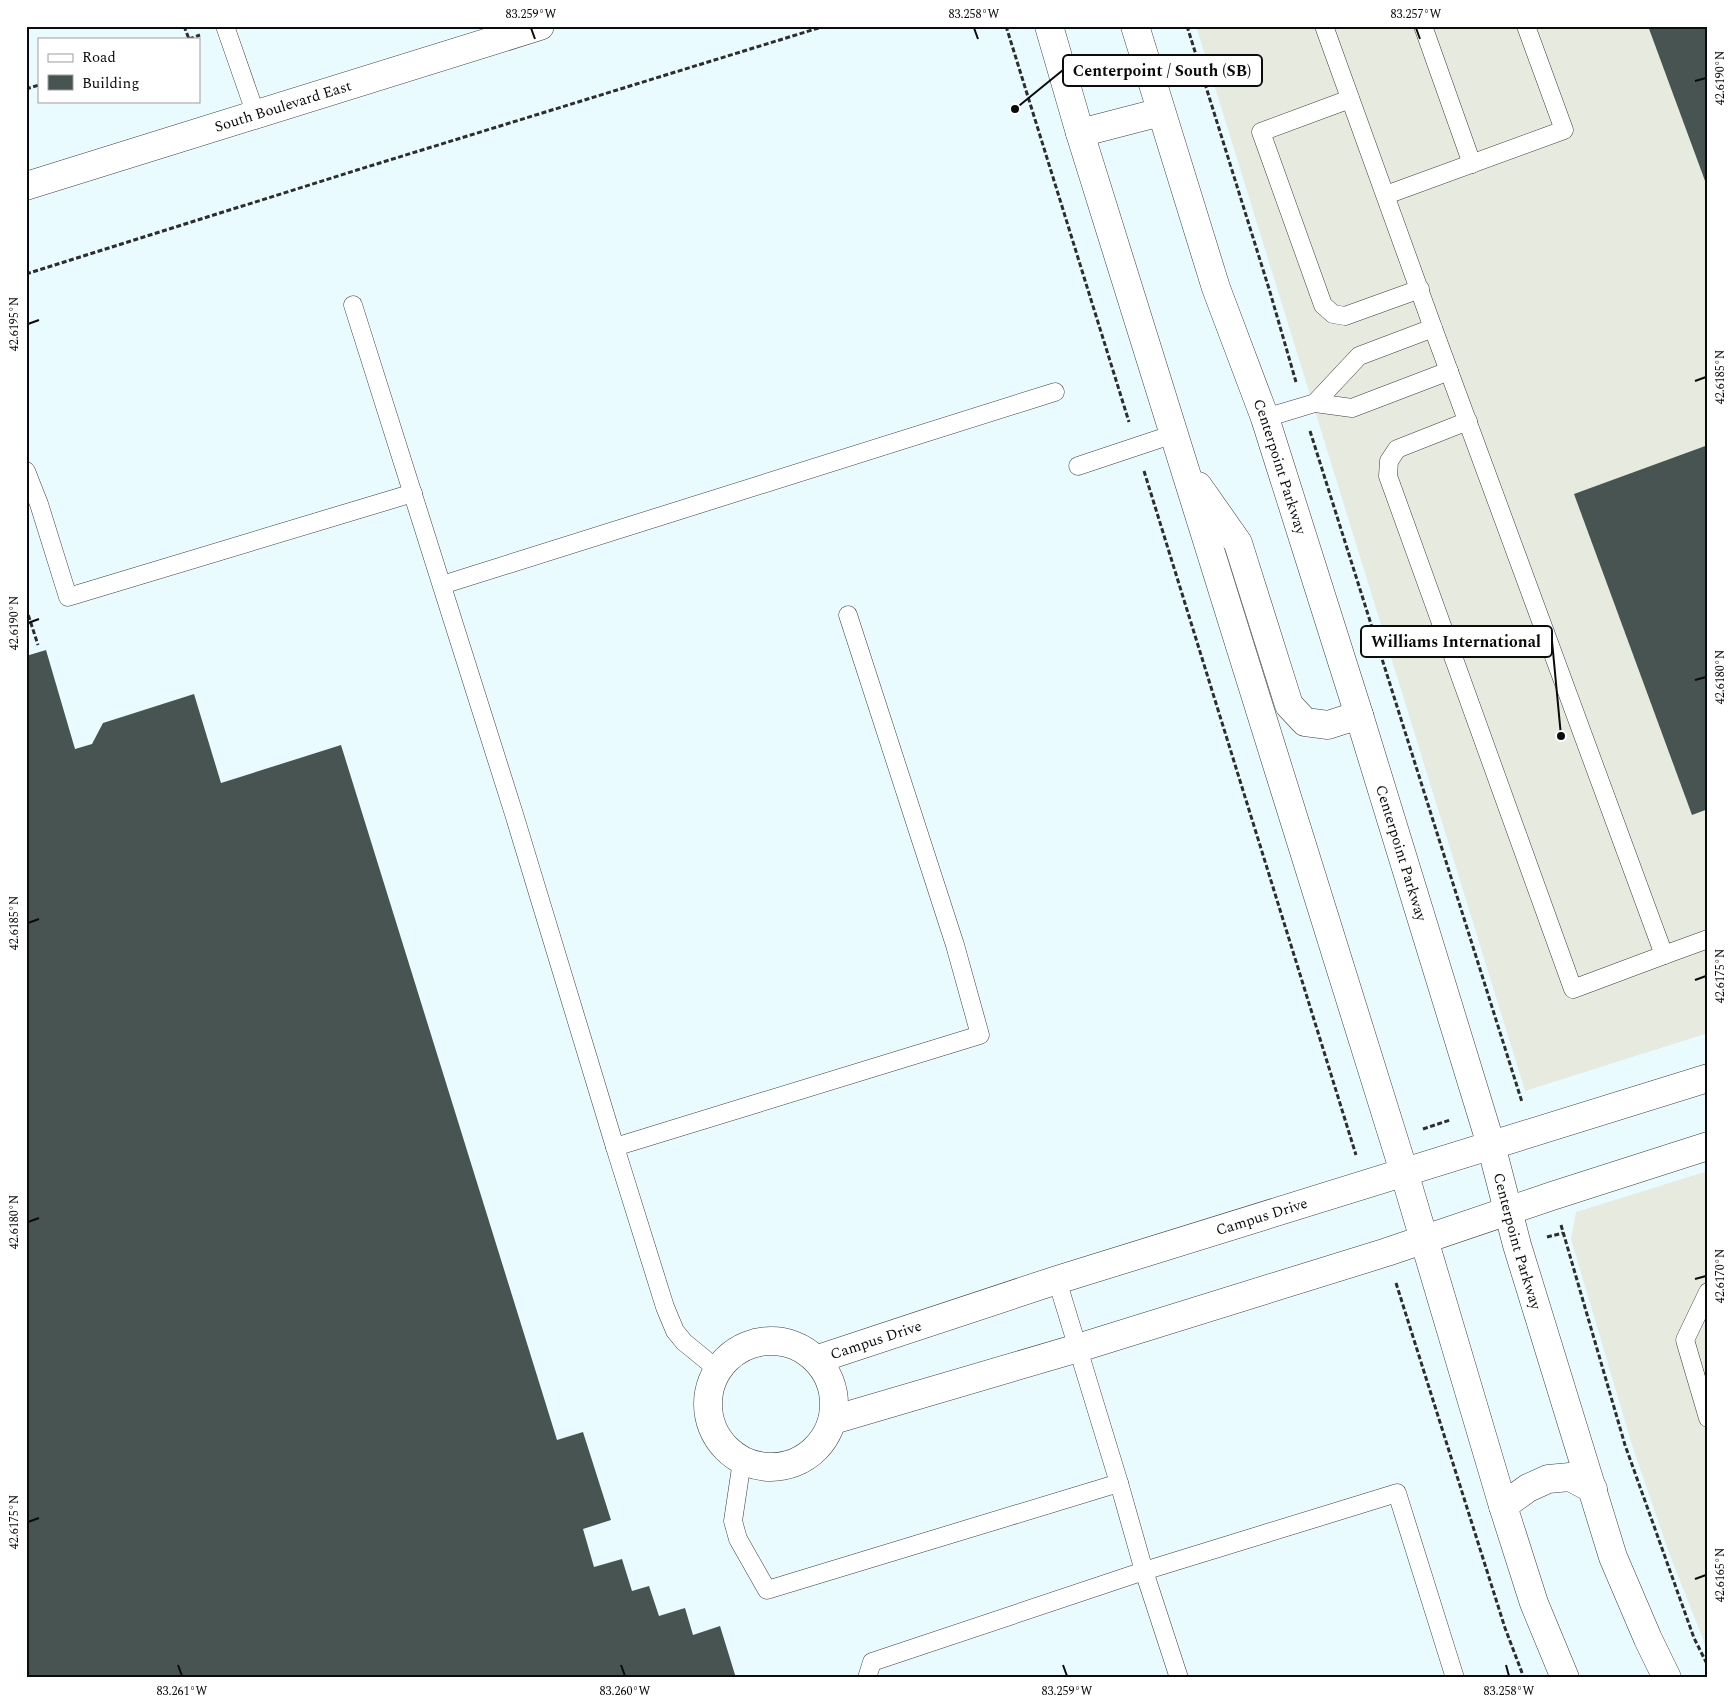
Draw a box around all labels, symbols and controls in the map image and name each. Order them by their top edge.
text: 83.259°W [506,5,557,24]
text: 83.258°W [949,5,1000,24]
text: 83.257°W [1391,5,1442,24]
legend [38,38,200,102]
text: Road [82,46,116,69]
text: 42.6190°N [1711,51,1730,105]
callout: Centerpoint / South (SB) [1063,55,1262,86]
text: Centerpoint / South (SB) [1073,59,1251,83]
text: Building [82,72,139,95]
street label: South Boulevard East [212,74,354,139]
text: 42.6195°N [5,297,24,351]
text: 42.6185°N [1711,350,1730,404]
street label: Centerpoint Parkway [1247,396,1312,538]
text: 42.6190°N [5,596,24,650]
callout: Williams International [1361,626,1552,657]
text: Williams International [1371,630,1541,654]
text: 42.6180°N [1711,650,1730,704]
street label: Centerpoint Parkway [1369,782,1433,925]
text: 42.6185°N [5,896,24,950]
text: 42.6175°N [1711,949,1730,1003]
street label: Centerpoint Parkway [1487,1170,1547,1313]
street label: Campus Drive [1213,1192,1311,1242]
text: 42.6180°N [5,1195,24,1249]
text: 42.6170°N [1711,1249,1730,1303]
street label: Campus Drive [827,1314,925,1366]
text: 42.6175°N [5,1495,24,1549]
text: 42.6165°N [1711,1548,1730,1602]
text: 83.261°W [157,1682,208,1701]
text: 83.260°W [600,1682,651,1701]
text: 83.259°W [1042,1682,1093,1701]
text: 83.258°W [1484,1682,1535,1701]

